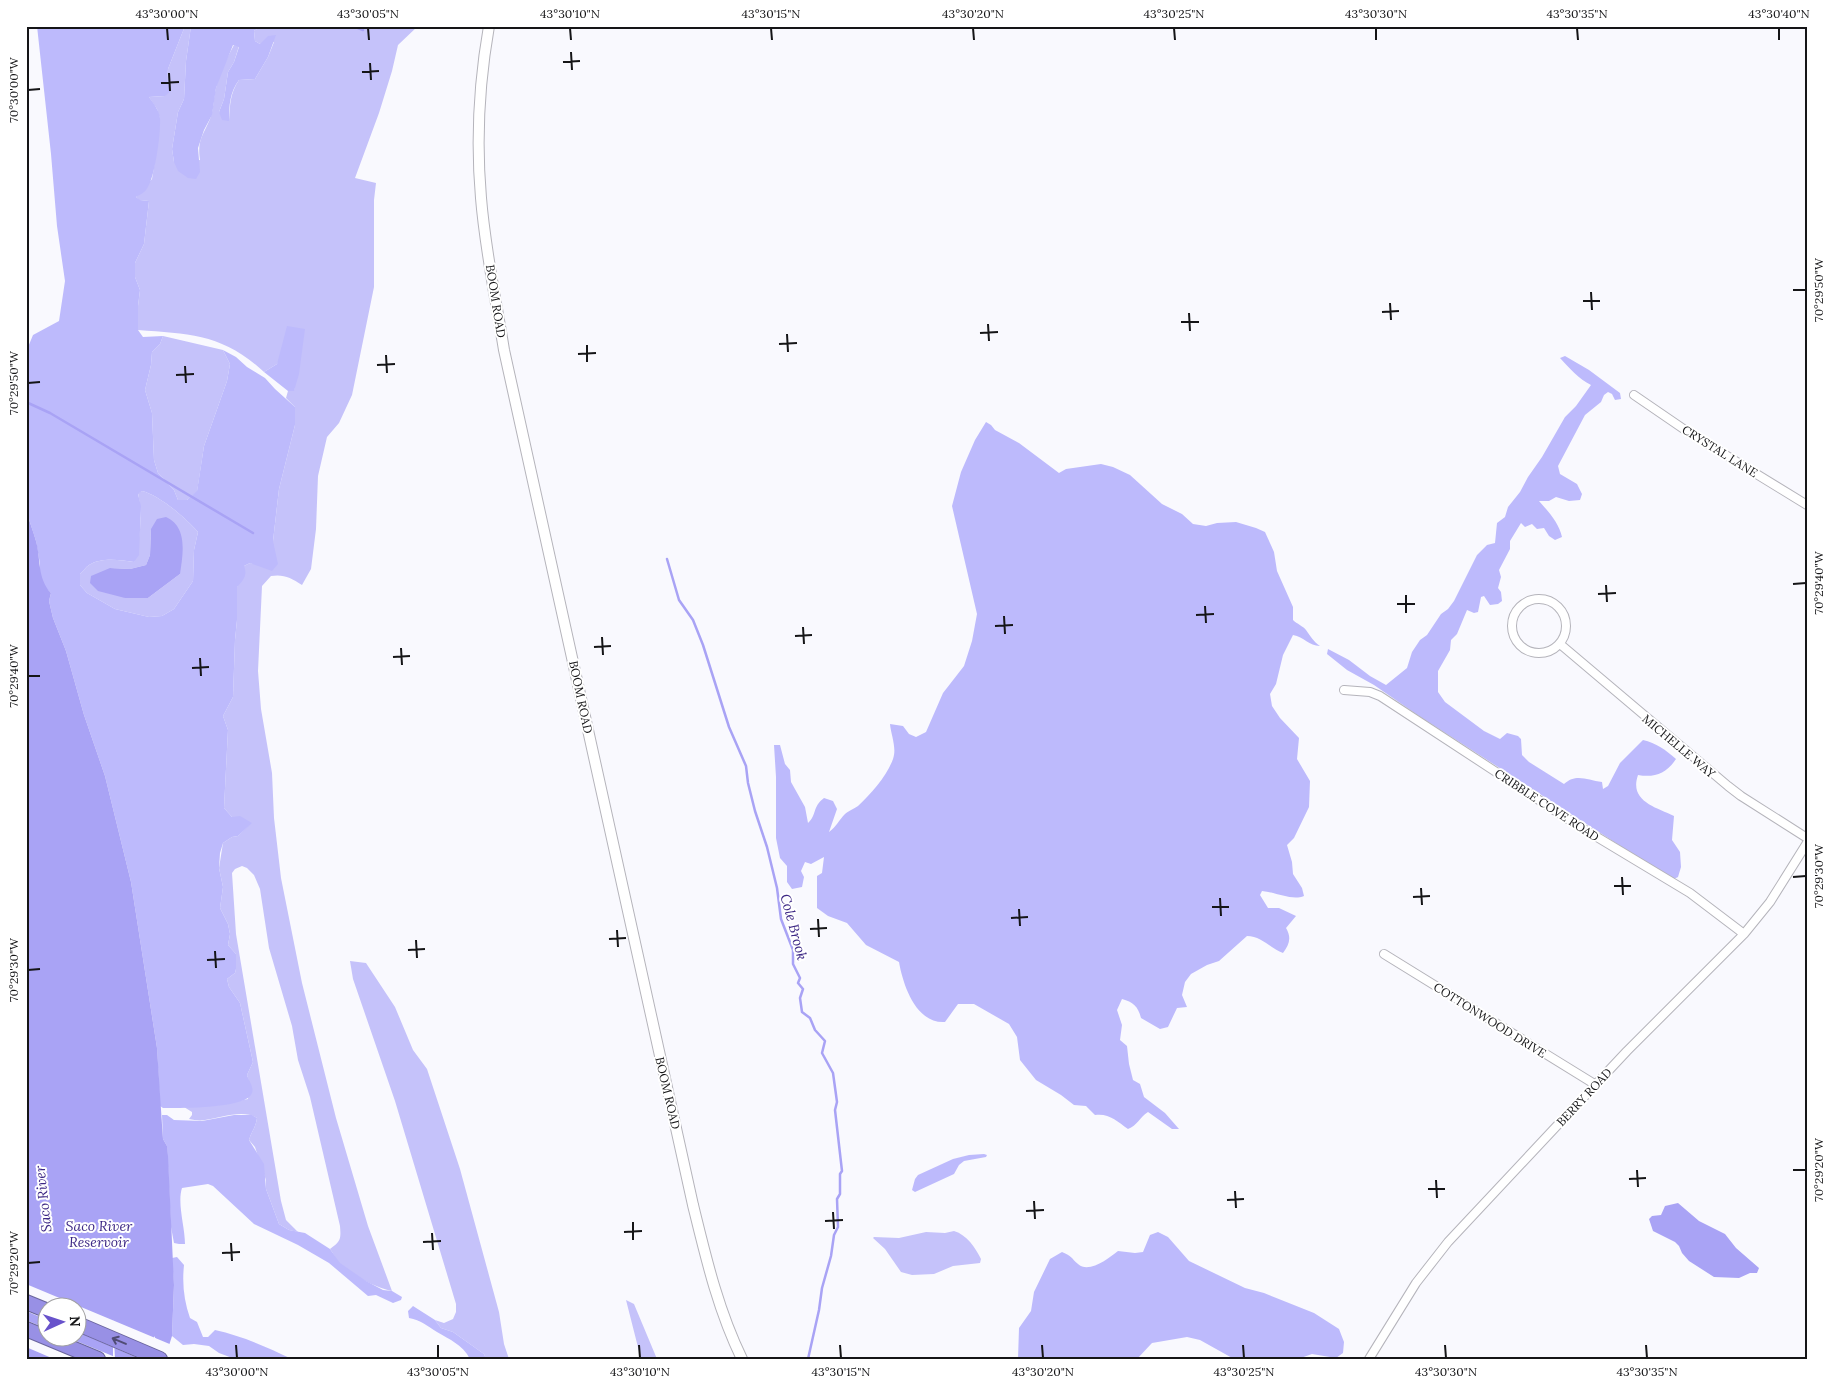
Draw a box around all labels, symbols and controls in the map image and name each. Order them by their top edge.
text: 43°30'00"N [136,6,198,21]
text: 43°30'05"N [337,6,399,21]
text: 43°30'10"N [540,6,600,21]
text: 43°30'15"N [742,6,800,21]
text: 43°30'20"N [942,6,1004,21]
text: 43°30'25"N [1144,6,1204,21]
text: 43°30'30"N [1345,6,1407,21]
text: 43°30'35"N [1546,6,1608,21]
text: 43°30'40"N [1748,6,1810,21]
text: 70°30'00"W [6,56,21,123]
text: 70°29'50"W [1811,257,1826,322]
street label: BOOM ROAD [483,263,509,339]
text: 70°29'50"W [6,350,21,415]
street label: CRYSTAL LANE [1679,422,1761,480]
text: 70°29'40"W [1811,550,1826,615]
text: 70°29'40"W [6,643,21,708]
street label: BOOM ROAD [566,659,596,735]
street label: MICHELLE WAY [1639,711,1719,781]
street label: CRIBBLE COVE ROAD [1492,766,1602,844]
text: 70°29'30"W [1811,843,1826,908]
water label: Cole Brook [777,892,811,962]
text: 70°29'30"W [6,937,21,1002]
street label: COTTONWOOD DRIVE [1431,979,1549,1061]
street label: BOOM ROAD [652,1055,684,1131]
street label: BERRY ROAD [1553,1065,1615,1129]
text: 70°29'20"W [1811,1137,1826,1202]
water label: Saco River [30,1164,55,1233]
water label: Saco River Reservoir [66,1217,133,1251]
text: 70°29'20"W [6,1230,21,1295]
north arrow [38,1298,88,1348]
text: N [66,1315,84,1327]
one-way arrow [112,1336,127,1346]
text: 43°30'00"N [206,1364,268,1379]
text: 43°30'05"N [407,1364,469,1379]
text: 43°30'10"N [610,1364,670,1379]
text: 43°30'15"N [812,1364,870,1379]
text: 43°30'20"N [1012,1364,1074,1379]
text: 43°30'25"N [1214,1364,1274,1379]
text: 43°30'30"N [1415,1364,1477,1379]
text: 43°30'35"N [1616,1364,1678,1379]

